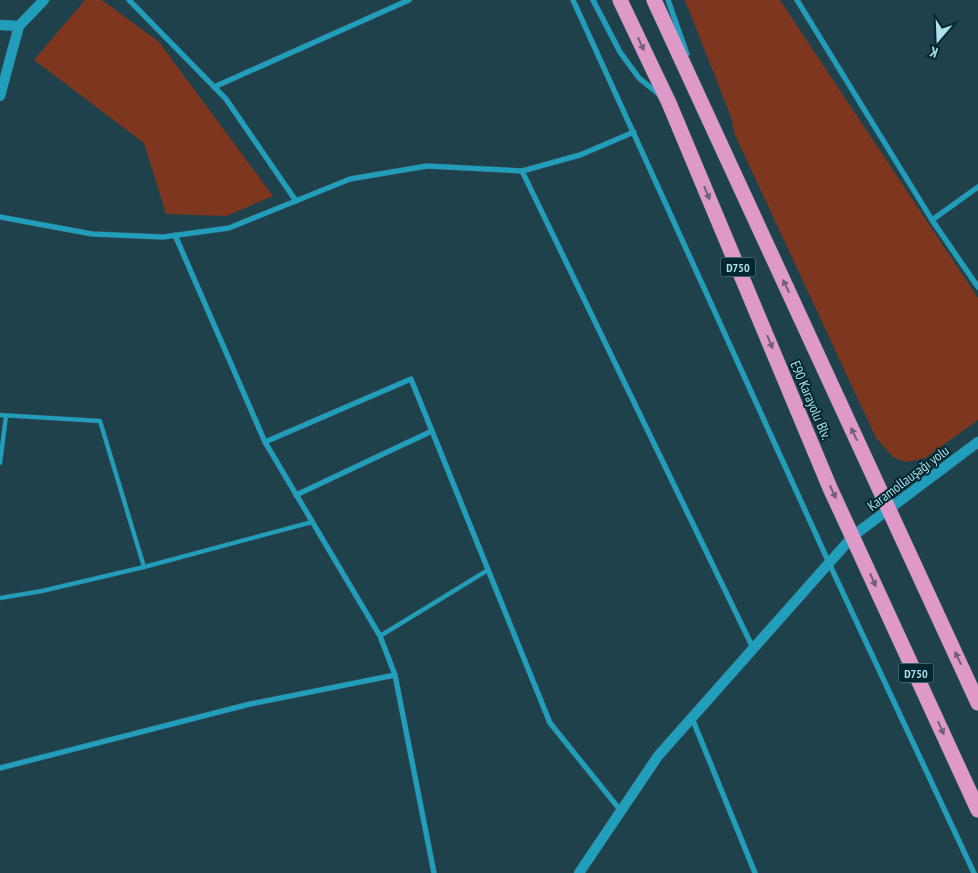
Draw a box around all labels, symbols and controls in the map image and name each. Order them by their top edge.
north arrow [913,15,963,65]
one-way arrow [637,37,645,51]
text: K [927,42,940,62]
one-way arrow [703,186,711,200]
road number: D750 [720,258,756,276]
one-way arrow [782,279,790,294]
one-way arrow [766,335,774,350]
street label: E90 Karayolu Blv. [786,358,836,442]
one-way arrow [850,427,858,441]
street label: Karamollauşağı yolu [863,441,953,515]
one-way arrow [829,485,837,499]
one-way arrow [870,573,878,587]
one-way arrow [953,651,961,665]
road number: D750 [898,664,934,682]
one-way arrow [937,721,945,735]

